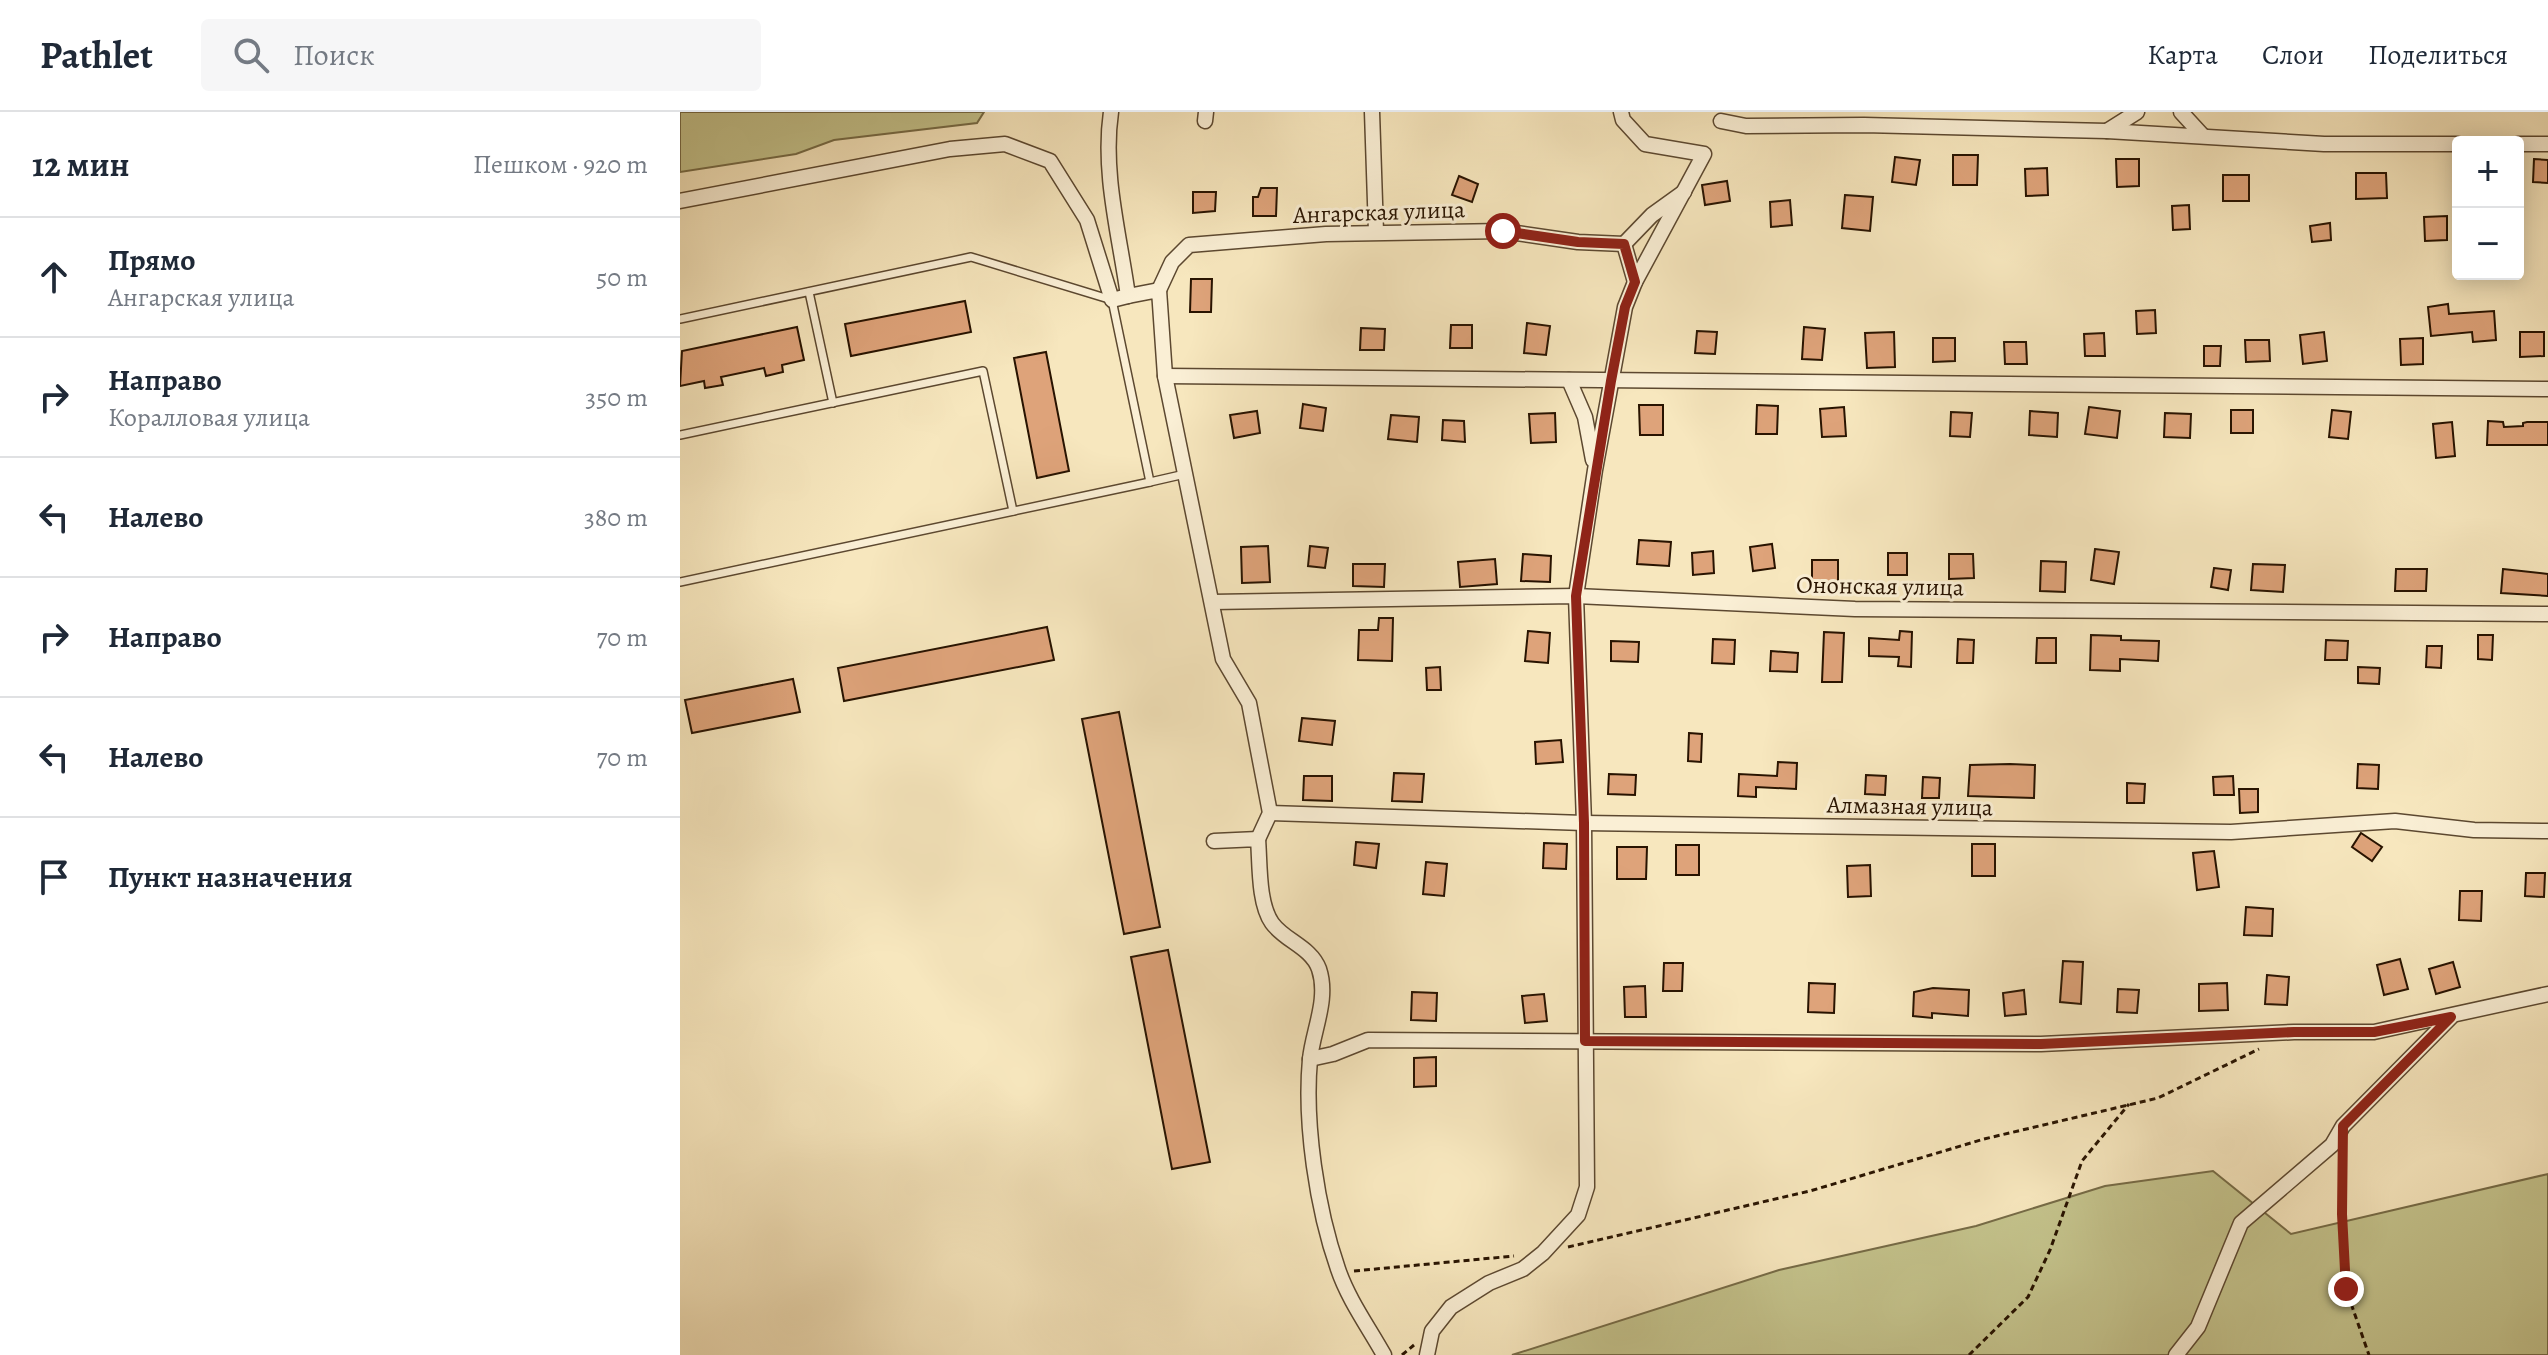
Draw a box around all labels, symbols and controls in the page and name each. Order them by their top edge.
search box [201,19,761,91]
text: Pathlet [40,29,153,81]
icon: search [229,33,273,77]
text: Поиск [293,35,375,75]
text: Карта [2147,36,2218,74]
text: Слои [2262,36,2324,74]
text: Поделиться [2368,36,2508,74]
map controls [2452,136,2524,280]
button: + [2452,136,2524,208]
text: 12 мин [32,141,130,188]
text: Пешком · 920 m [473,147,648,182]
street label: Ангарская улица [1291,193,1466,231]
button: − [2452,208,2524,280]
route start [1485,213,1521,249]
text: Прямо [108,240,195,280]
icon: ahead [32,255,76,299]
text: 50 m [596,260,648,295]
text: Ангарская улица [108,280,295,315]
text: Направо [108,360,222,400]
icon: right [32,375,76,419]
text: 350 m [585,380,648,415]
text: Коралловая улица [108,400,310,435]
icon: left [32,495,76,539]
text: Налево [108,497,203,537]
text: 380 m [584,500,648,535]
street label: Ононская улица [1796,569,1964,603]
icon: right [32,615,76,659]
text: Направо [108,617,222,657]
text: 70 m [596,620,648,655]
icon: left [32,735,76,779]
text: Налево [108,737,203,777]
text: 70 m [596,740,648,775]
street label: Алмазная улица [1826,789,1993,823]
icon: arrive [32,855,76,899]
text: Пункт назначения [108,857,353,897]
route end [2328,1271,2364,1307]

